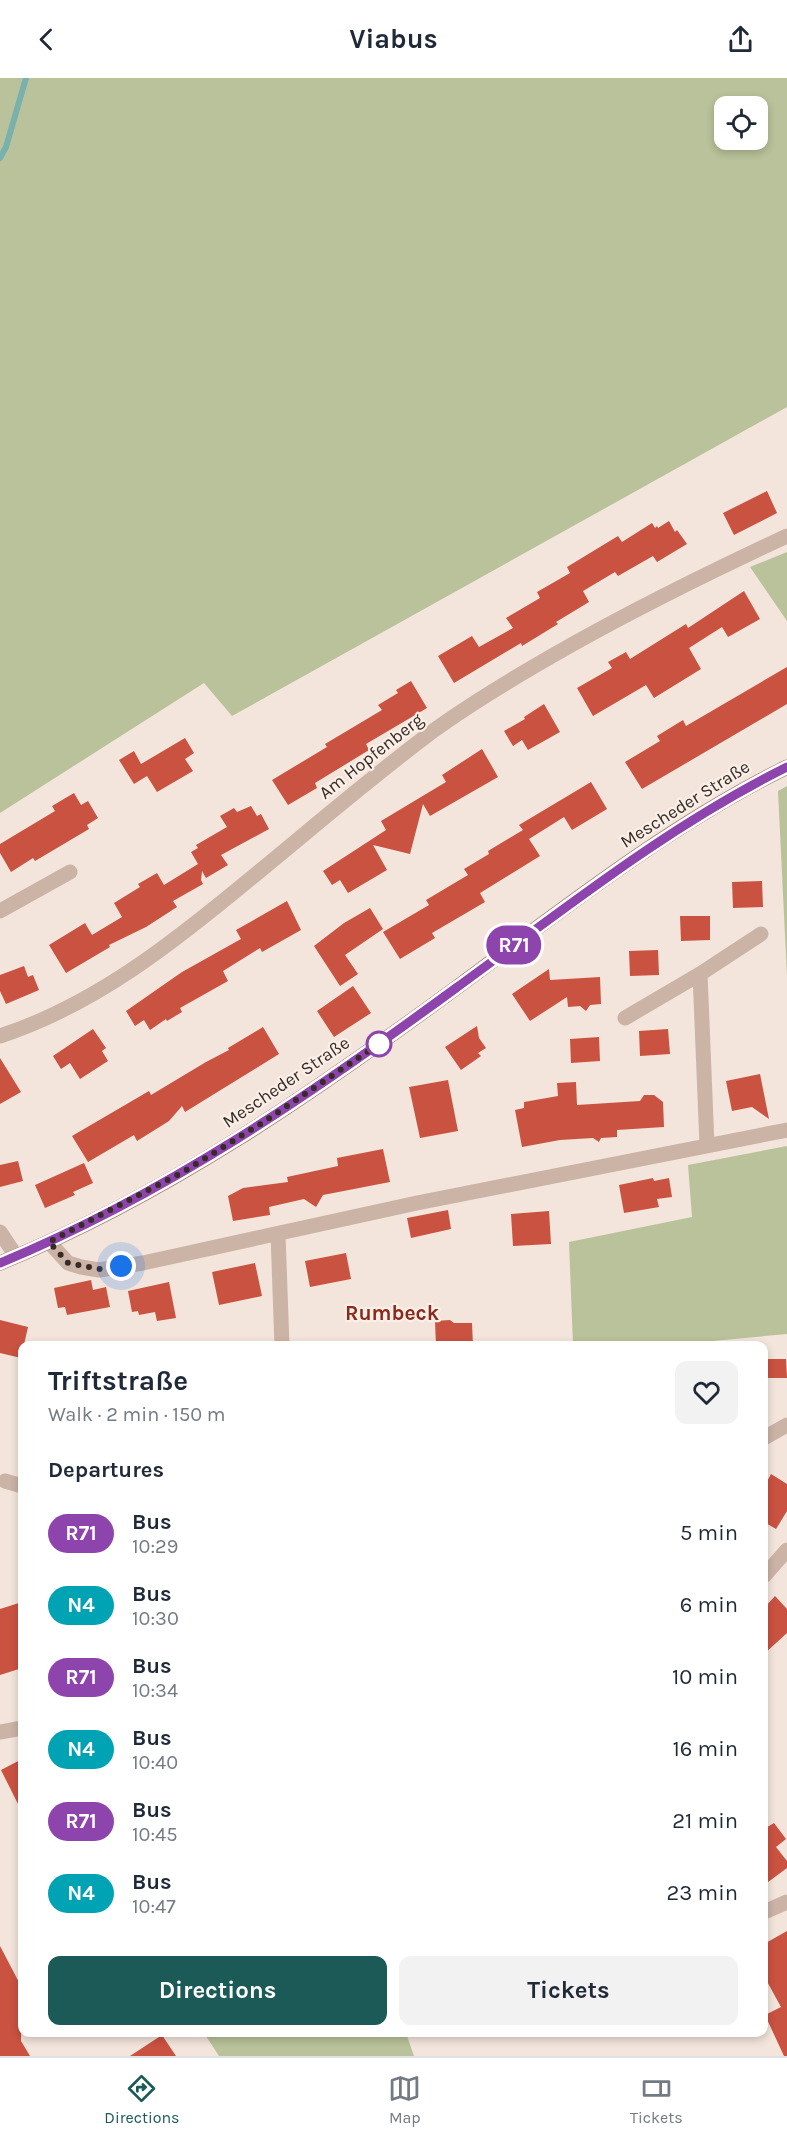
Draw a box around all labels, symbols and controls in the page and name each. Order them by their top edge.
icon: back [30,23,63,56]
text: Viabus [349,23,438,55]
icon: share [724,23,757,56]
map controls [714,96,768,150]
button: locate [714,96,768,150]
street label: Am Hopfenberg [314,708,428,804]
street label: Mescheder Straße [616,755,754,853]
line badge: R71 [480,926,548,964]
text: R71 [498,933,530,957]
street label: Mescheder Straße [218,1031,354,1133]
unlabelled marker [366,1031,392,1057]
your location [106,1251,136,1281]
district label: Rumbeck [345,1301,440,1325]
button: heart [675,1361,738,1424]
text: Triftstraße [48,1364,188,1397]
text: Walk · 2 min · 150 m [48,1403,226,1426]
text: Departures [48,1457,164,1483]
text: Bus [132,1509,172,1535]
text: 5 min [680,1520,738,1546]
text: R71 [65,1521,97,1545]
text: 10:29 [132,1535,178,1558]
text: Bus [132,1581,172,1607]
text: 6 min [680,1592,738,1618]
text: N4 [67,1593,95,1617]
text: 10:30 [132,1607,179,1630]
text: Bus [132,1653,172,1679]
text: 10 min [672,1664,738,1690]
text: R71 [65,1665,97,1689]
text: 10:34 [132,1679,178,1702]
text: Bus [132,1725,172,1751]
text: 16 min [672,1736,738,1762]
text: N4 [67,1737,95,1761]
text: 10:40 [132,1751,178,1774]
text: Bus [132,1797,172,1823]
text: 21 min [672,1808,738,1834]
text: R71 [65,1809,97,1833]
text: 10:45 [132,1823,178,1846]
text: Bus [132,1869,172,1895]
text: 23 min [667,1880,738,1906]
text: N4 [67,1881,95,1905]
text: 10:47 [132,1895,176,1918]
button: Directions [48,1956,387,2025]
button: Tickets [399,1956,738,2025]
tab: Directions [104,2072,180,2127]
tab: Map [388,2072,421,2127]
tab: Tickets [630,2072,683,2127]

